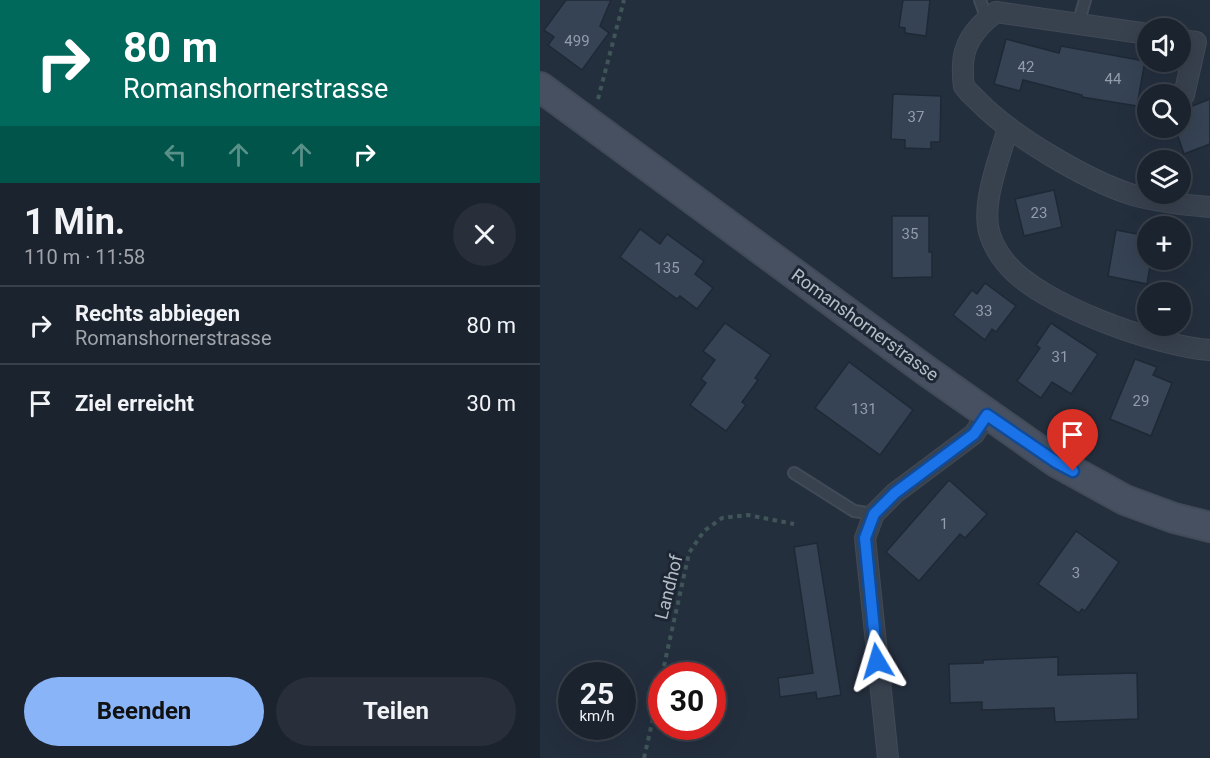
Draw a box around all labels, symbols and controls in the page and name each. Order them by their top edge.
map controls [1137,18,1191,336]
button: sound [1137,18,1191,72]
text: 80 m [123,23,218,72]
icon: right [24,24,102,102]
house number: 499 [564,32,590,50]
house number: 42 [1018,58,1034,76]
house number: 44 [1105,70,1122,88]
text: Romanshornerstrasse [123,73,388,105]
button: search [1137,84,1191,138]
house number: 37 [908,108,924,126]
icon: left [159,138,192,171]
icon: ahead [222,138,255,171]
icon: ahead [285,138,318,171]
icon: right [348,138,381,171]
button: layers [1137,150,1191,204]
text: 1 Min. [24,201,125,243]
button: close [453,203,516,266]
house number: 23 [1031,204,1047,222]
button: + [1137,216,1191,270]
house number: 35 [902,225,918,243]
text: 110 m · 11:58 [24,245,145,269]
house number: 135 [654,259,680,277]
street label: Romanshornerstrasse [788,264,943,385]
button: − [1137,282,1191,336]
text: Rechts abbiegen [75,301,240,326]
house number: 33 [976,302,992,320]
icon: right [24,309,57,342]
text: 80 m [467,313,516,338]
text: Romanshornerstrasse [75,326,272,350]
house number: 31 [1052,348,1068,366]
icon: arrive [24,387,57,420]
text: Ziel erreicht [75,391,194,416]
text: 30 m [467,391,516,416]
house number: 29 [1133,392,1149,410]
house number: 131 [851,400,877,418]
pin [1047,409,1098,471]
icon: arrive [1056,418,1089,451]
house number: 1 [940,515,948,533]
street label: Landhof [650,552,687,621]
house number: 3 [1072,564,1080,582]
position arrow [845,629,909,693]
speed limit sign: 30 [648,662,726,740]
text: 25 [580,676,614,711]
button: Beenden [24,677,264,746]
button: Teilen [276,677,516,746]
text: km/h [579,707,615,725]

